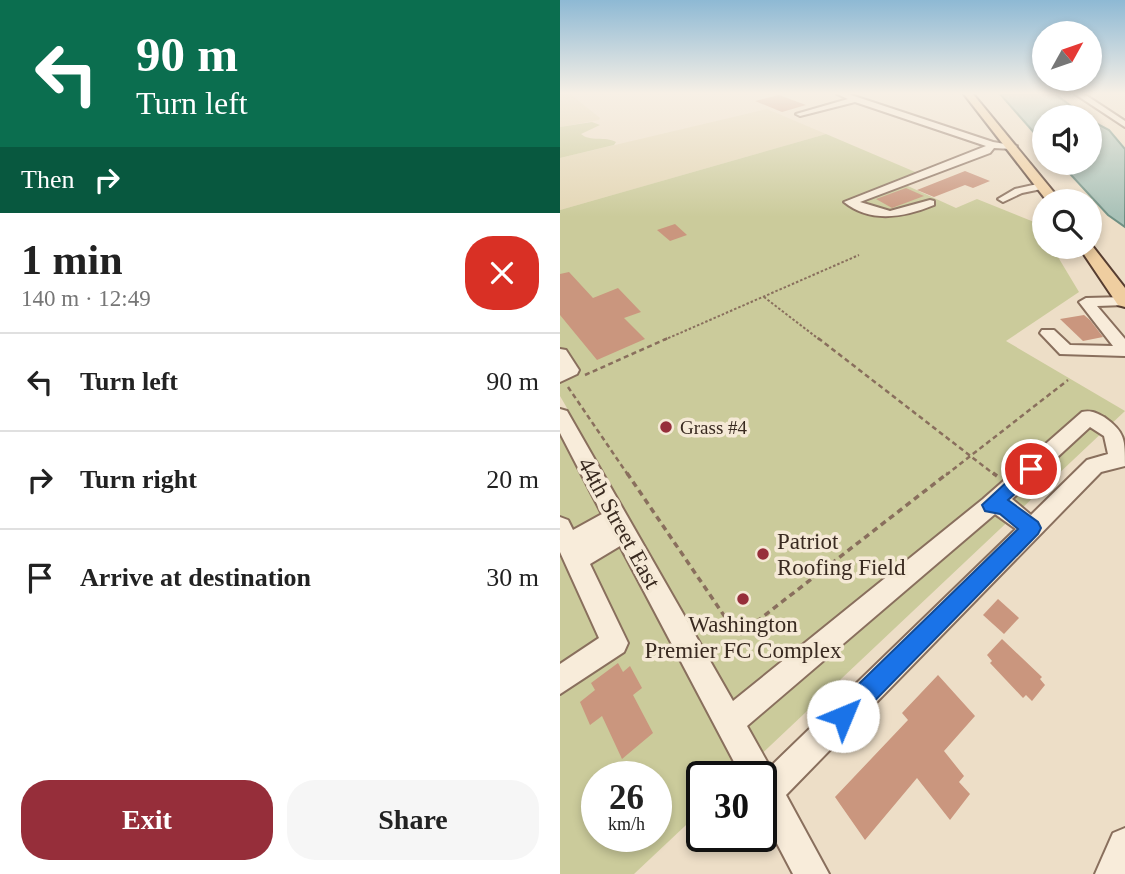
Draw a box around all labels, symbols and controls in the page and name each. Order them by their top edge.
north arrow [1032,21,1102,91]
map controls [1032,21,1102,259]
text: 90 m [136,27,238,82]
icon: left [21,28,112,119]
text: Turn left [136,85,248,121]
button: sound [1032,105,1102,175]
icon: right [88,161,126,199]
text: Then [21,165,74,194]
button: search [1032,189,1102,259]
button: close [465,236,539,310]
text: 1 min [21,237,123,283]
text: 140 m · 12:49 [21,286,151,311]
icon: left [21,363,59,401]
text: Turn left [80,367,178,396]
text: 90 m [486,367,539,396]
place label: Grass #4 [680,417,748,438]
marker: Grass #4 [658,419,674,435]
pin [1001,439,1061,499]
icon: arrive [1012,450,1050,488]
street label: 44th Street East [573,453,666,593]
icon: right [21,461,59,499]
text: Turn right [80,465,197,494]
text: 20 m [486,465,539,494]
place label: Patriot Roofing Field [777,529,906,580]
marker: Patriot Roofing Field [755,546,771,562]
icon: arrive [21,559,59,597]
text: Arrive at destination [80,563,311,592]
text: 30 m [486,563,539,592]
marker: Washington Premier FC Complex [735,591,751,607]
place label: Washington Premier FC Complex [645,612,842,663]
position arrow [806,679,880,753]
speed limit sign: 30 [686,761,777,852]
text: 26 [609,778,644,817]
button: Exit [21,780,273,860]
button: Share [287,780,539,860]
text: km/h [608,814,645,834]

